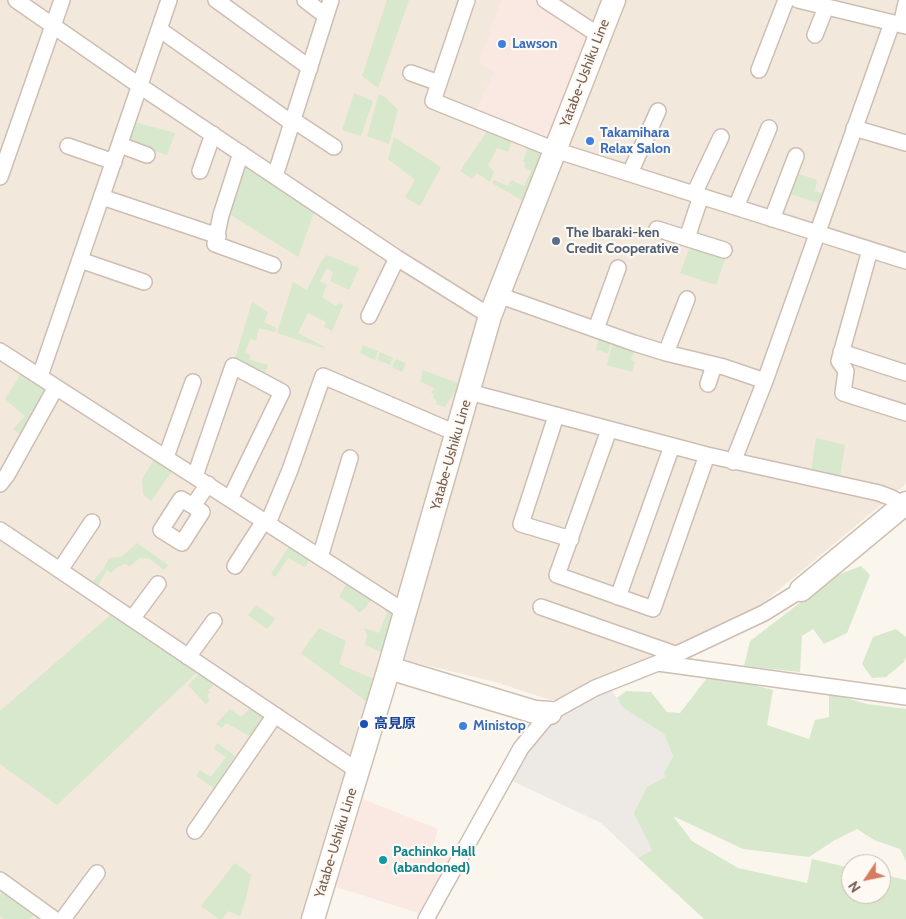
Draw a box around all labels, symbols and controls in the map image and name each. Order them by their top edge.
street label: Yatabe-Ushiku Line [557,17,613,129]
place label: Lawson [512,36,558,52]
marker: Lawson [496,38,508,50]
place label: Takamihara Relax Salon [600,125,671,158]
marker: Takamihara Relax Salon [584,135,596,147]
place label: The Ibaraki-ken Credit Cooperative [566,225,679,258]
marker: The Ibaraki-ken Credit Cooperative [550,235,562,247]
street label: Yatabe-Ushiku Line [427,398,475,512]
place label: 高見原 [374,716,416,732]
marker: 高見原 [358,718,370,730]
place label: Ministop [473,718,526,734]
marker: Ministop [457,720,469,732]
street label: Yatabe-Ushiku Line [311,786,361,900]
place label: Pachinko Hall (abandoned) [393,844,475,876]
marker: Pachinko Hall (abandoned) [377,854,389,866]
north arrow [841,854,891,904]
text: N [844,878,865,896]

